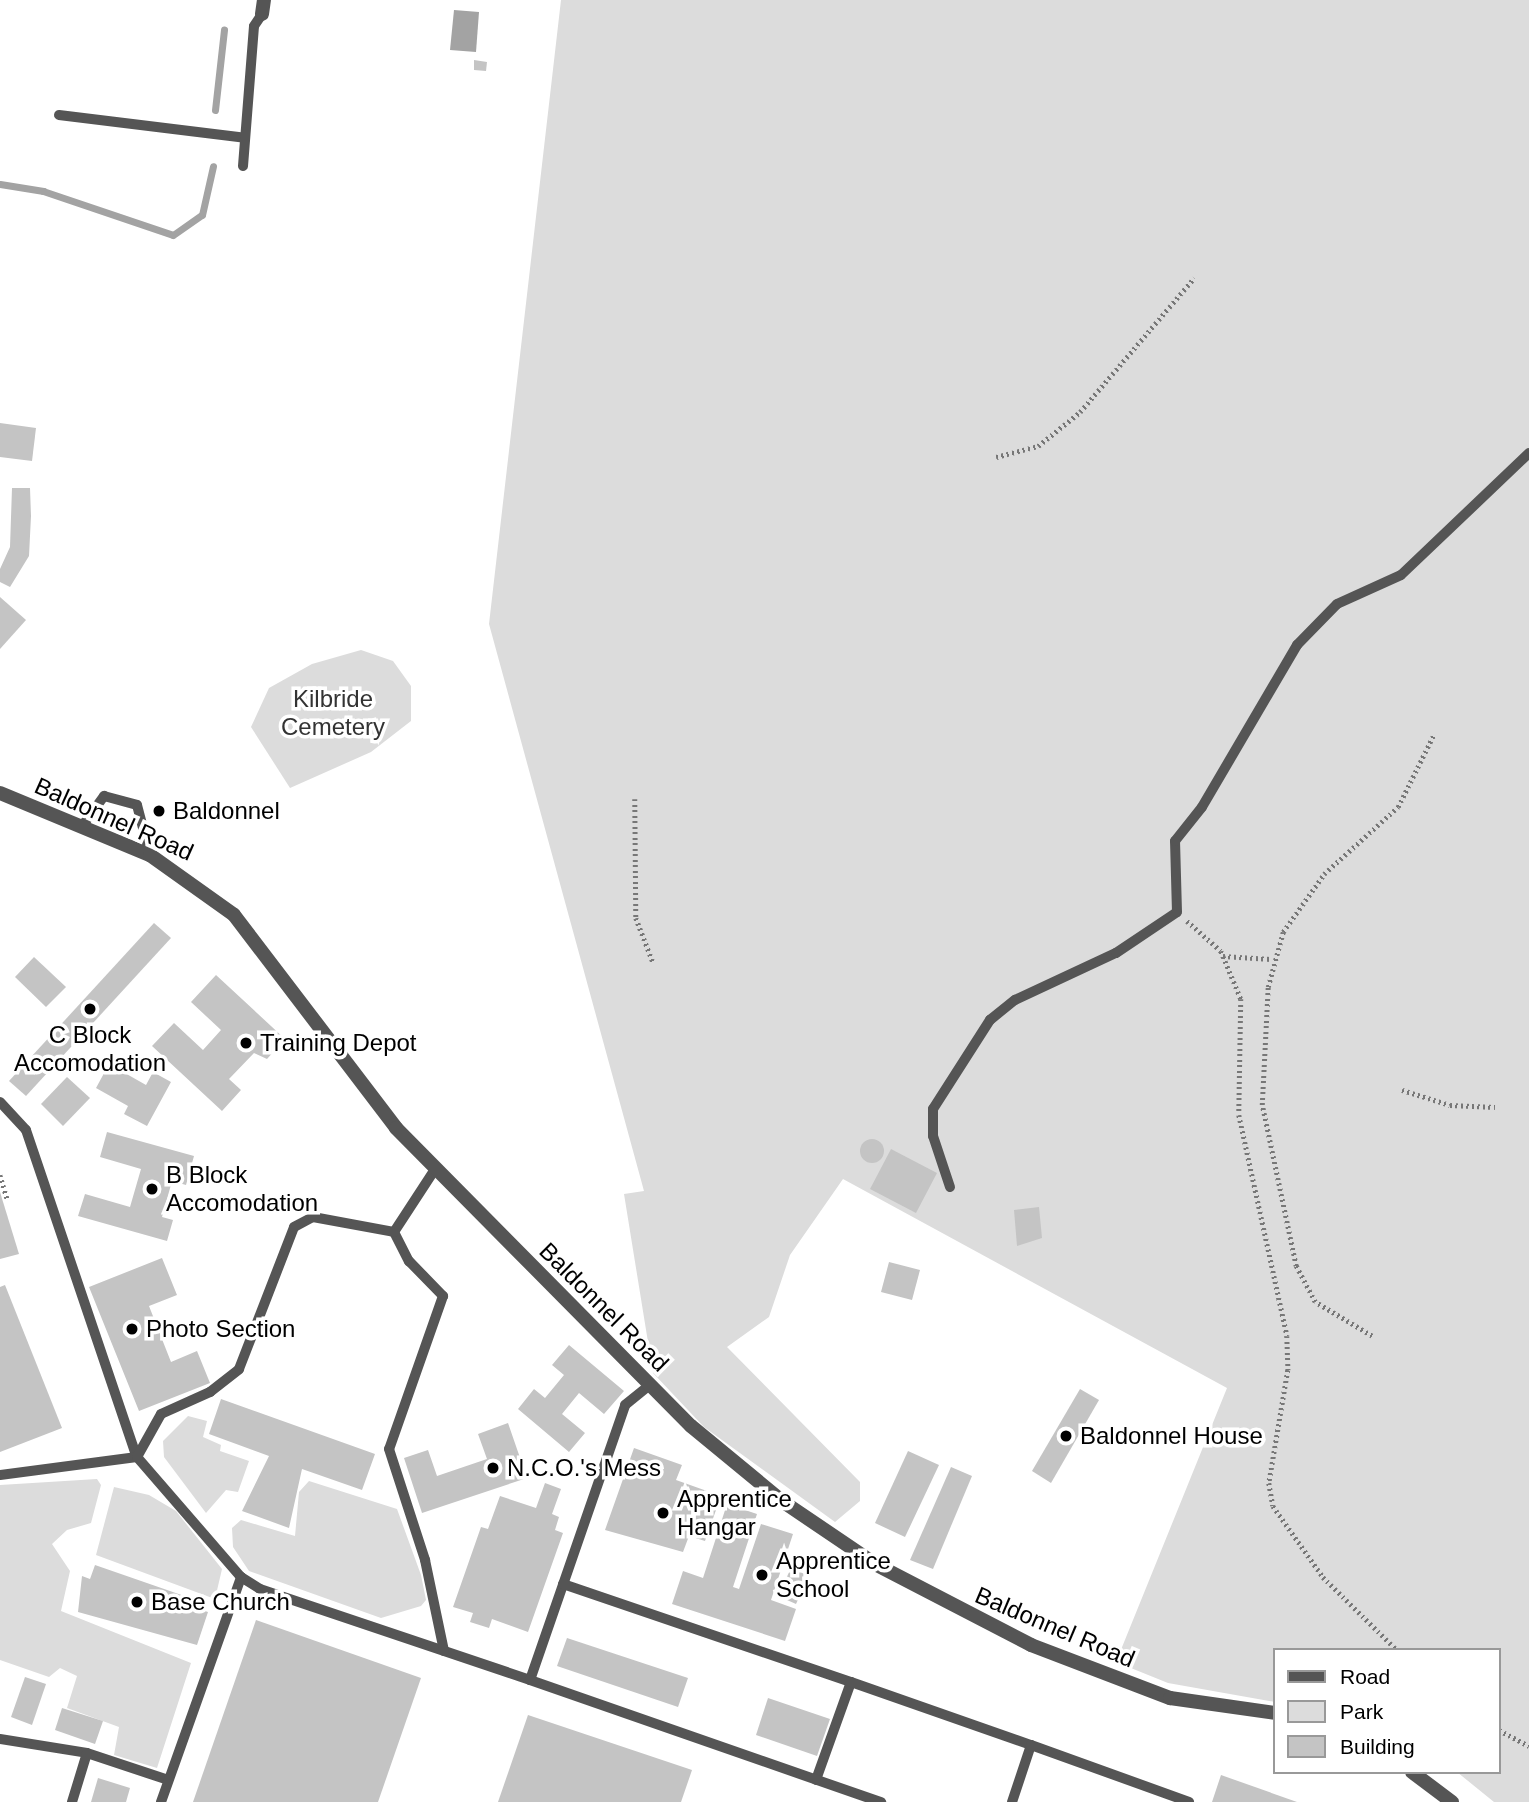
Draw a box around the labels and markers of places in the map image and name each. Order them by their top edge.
place label: Baldonnel [173,797,280,825]
marker: Baldonnel [151,803,167,819]
marker: C Block Accomodation [82,1001,98,1017]
place label: C Block Accomodation [14,1021,166,1077]
place label: Training Depot [260,1029,417,1057]
marker: Training Depot [238,1035,254,1051]
place label: B Block Accomodation [166,1161,318,1217]
marker: B Block Accomodation [144,1181,160,1197]
place label: Photo Section [146,1315,295,1343]
marker: Photo Section [124,1321,140,1337]
place label: Baldonnel House [1080,1422,1263,1450]
marker: Baldonnel House [1058,1428,1074,1444]
place label: N.C.O.'s Mess [507,1454,661,1482]
marker: N.C.O.'s Mess [485,1460,501,1476]
place label: Apprentice Hangar [677,1485,792,1541]
marker: Apprentice Hangar [655,1505,671,1521]
place label: Apprentice School [776,1547,891,1603]
marker: Apprentice School [754,1567,770,1583]
place label: Base Church [151,1588,290,1616]
marker: Base Church [129,1594,145,1610]

